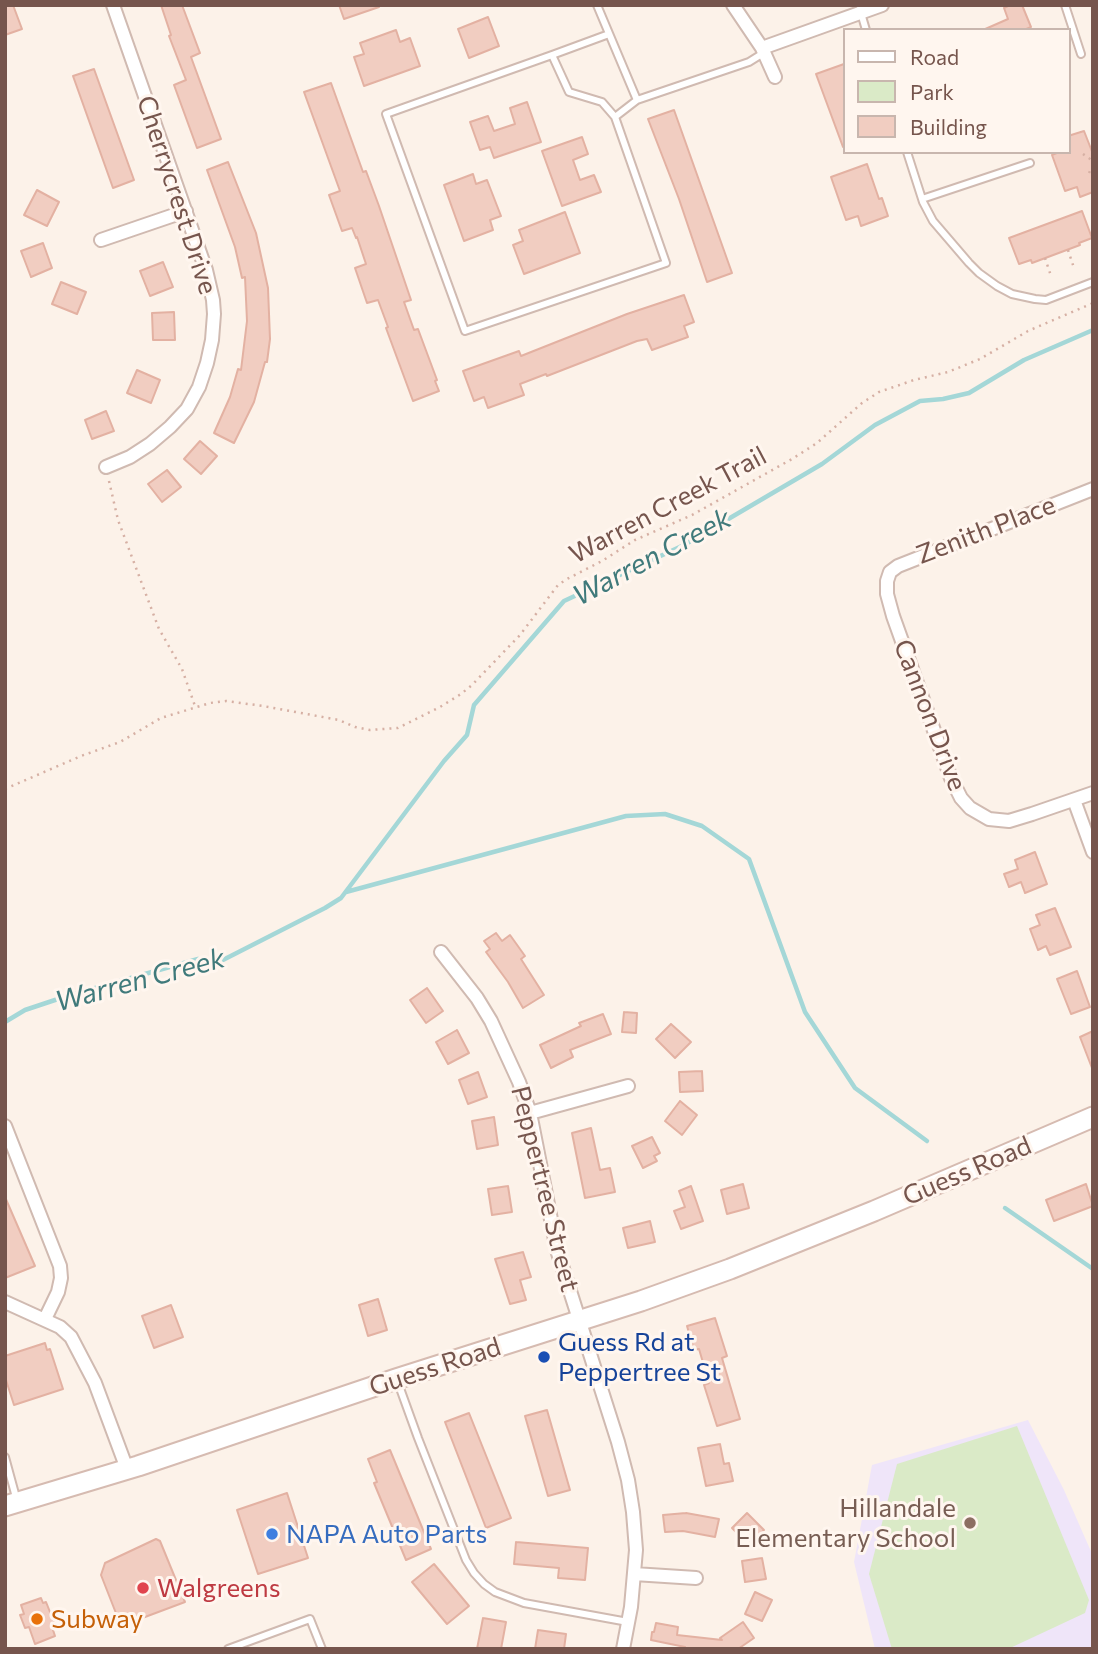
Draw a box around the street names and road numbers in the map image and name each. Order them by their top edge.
street label: Cherrycrest Drive [130,92,224,298]
street label: Warren Creek Trail [564,440,772,570]
street label: Zenith Place [912,489,1060,571]
street label: Cannon Drive [887,635,973,795]
street label: Peppertree Street [504,1083,586,1295]
street label: Guess Road [898,1130,1036,1212]
street label: Guess Road [365,1331,505,1403]

